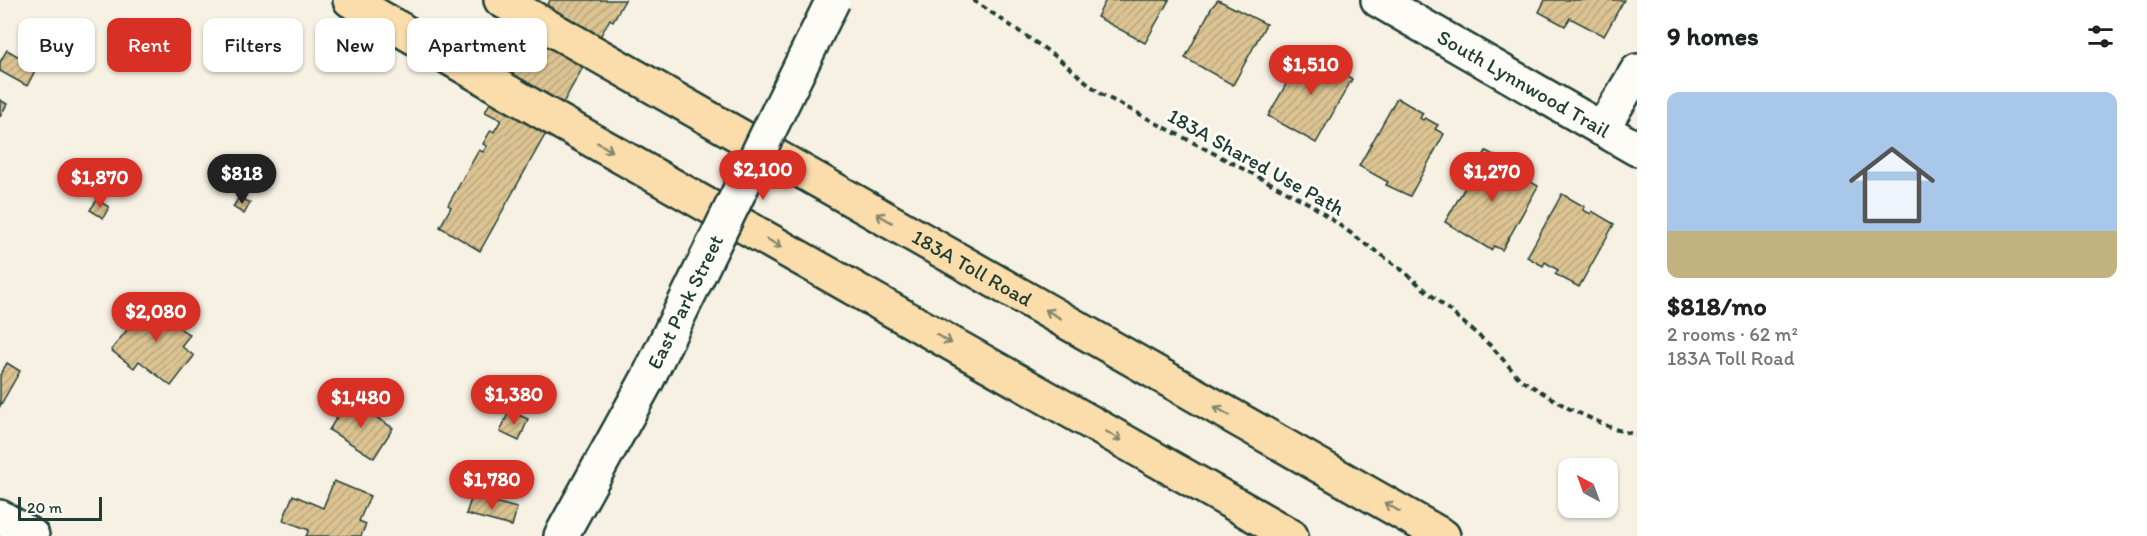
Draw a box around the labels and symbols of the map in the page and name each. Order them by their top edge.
street label: South Lynnwood Trail [1433,24,1615,143]
pin: $1,510 [1262,45,1360,96]
street label: 183A Shared Use Path [1164,103,1349,221]
one-way arrow [596,141,613,153]
pin: $2,100 [714,150,812,201]
pin: $1,270 [1443,152,1541,203]
pin: $818 [206,154,278,205]
pin: $1,870 [51,158,149,209]
one-way arrow [875,211,892,223]
street label: 183A Toll Road [908,224,1037,312]
street label: East Park Street [641,230,728,373]
one-way arrow [765,238,783,249]
pin: $2,080 [107,292,205,343]
one-way arrow [1045,308,1062,320]
one-way arrow [935,334,952,346]
pin: $1,380 [465,375,563,426]
pin: $1,480 [312,378,410,429]
one-way arrow [1214,404,1231,416]
one-way arrow [1105,430,1122,442]
north arrow [1558,458,1618,518]
pin: $1,780 [443,460,541,511]
scale bar [18,494,102,522]
one-way arrow [1384,501,1401,513]

